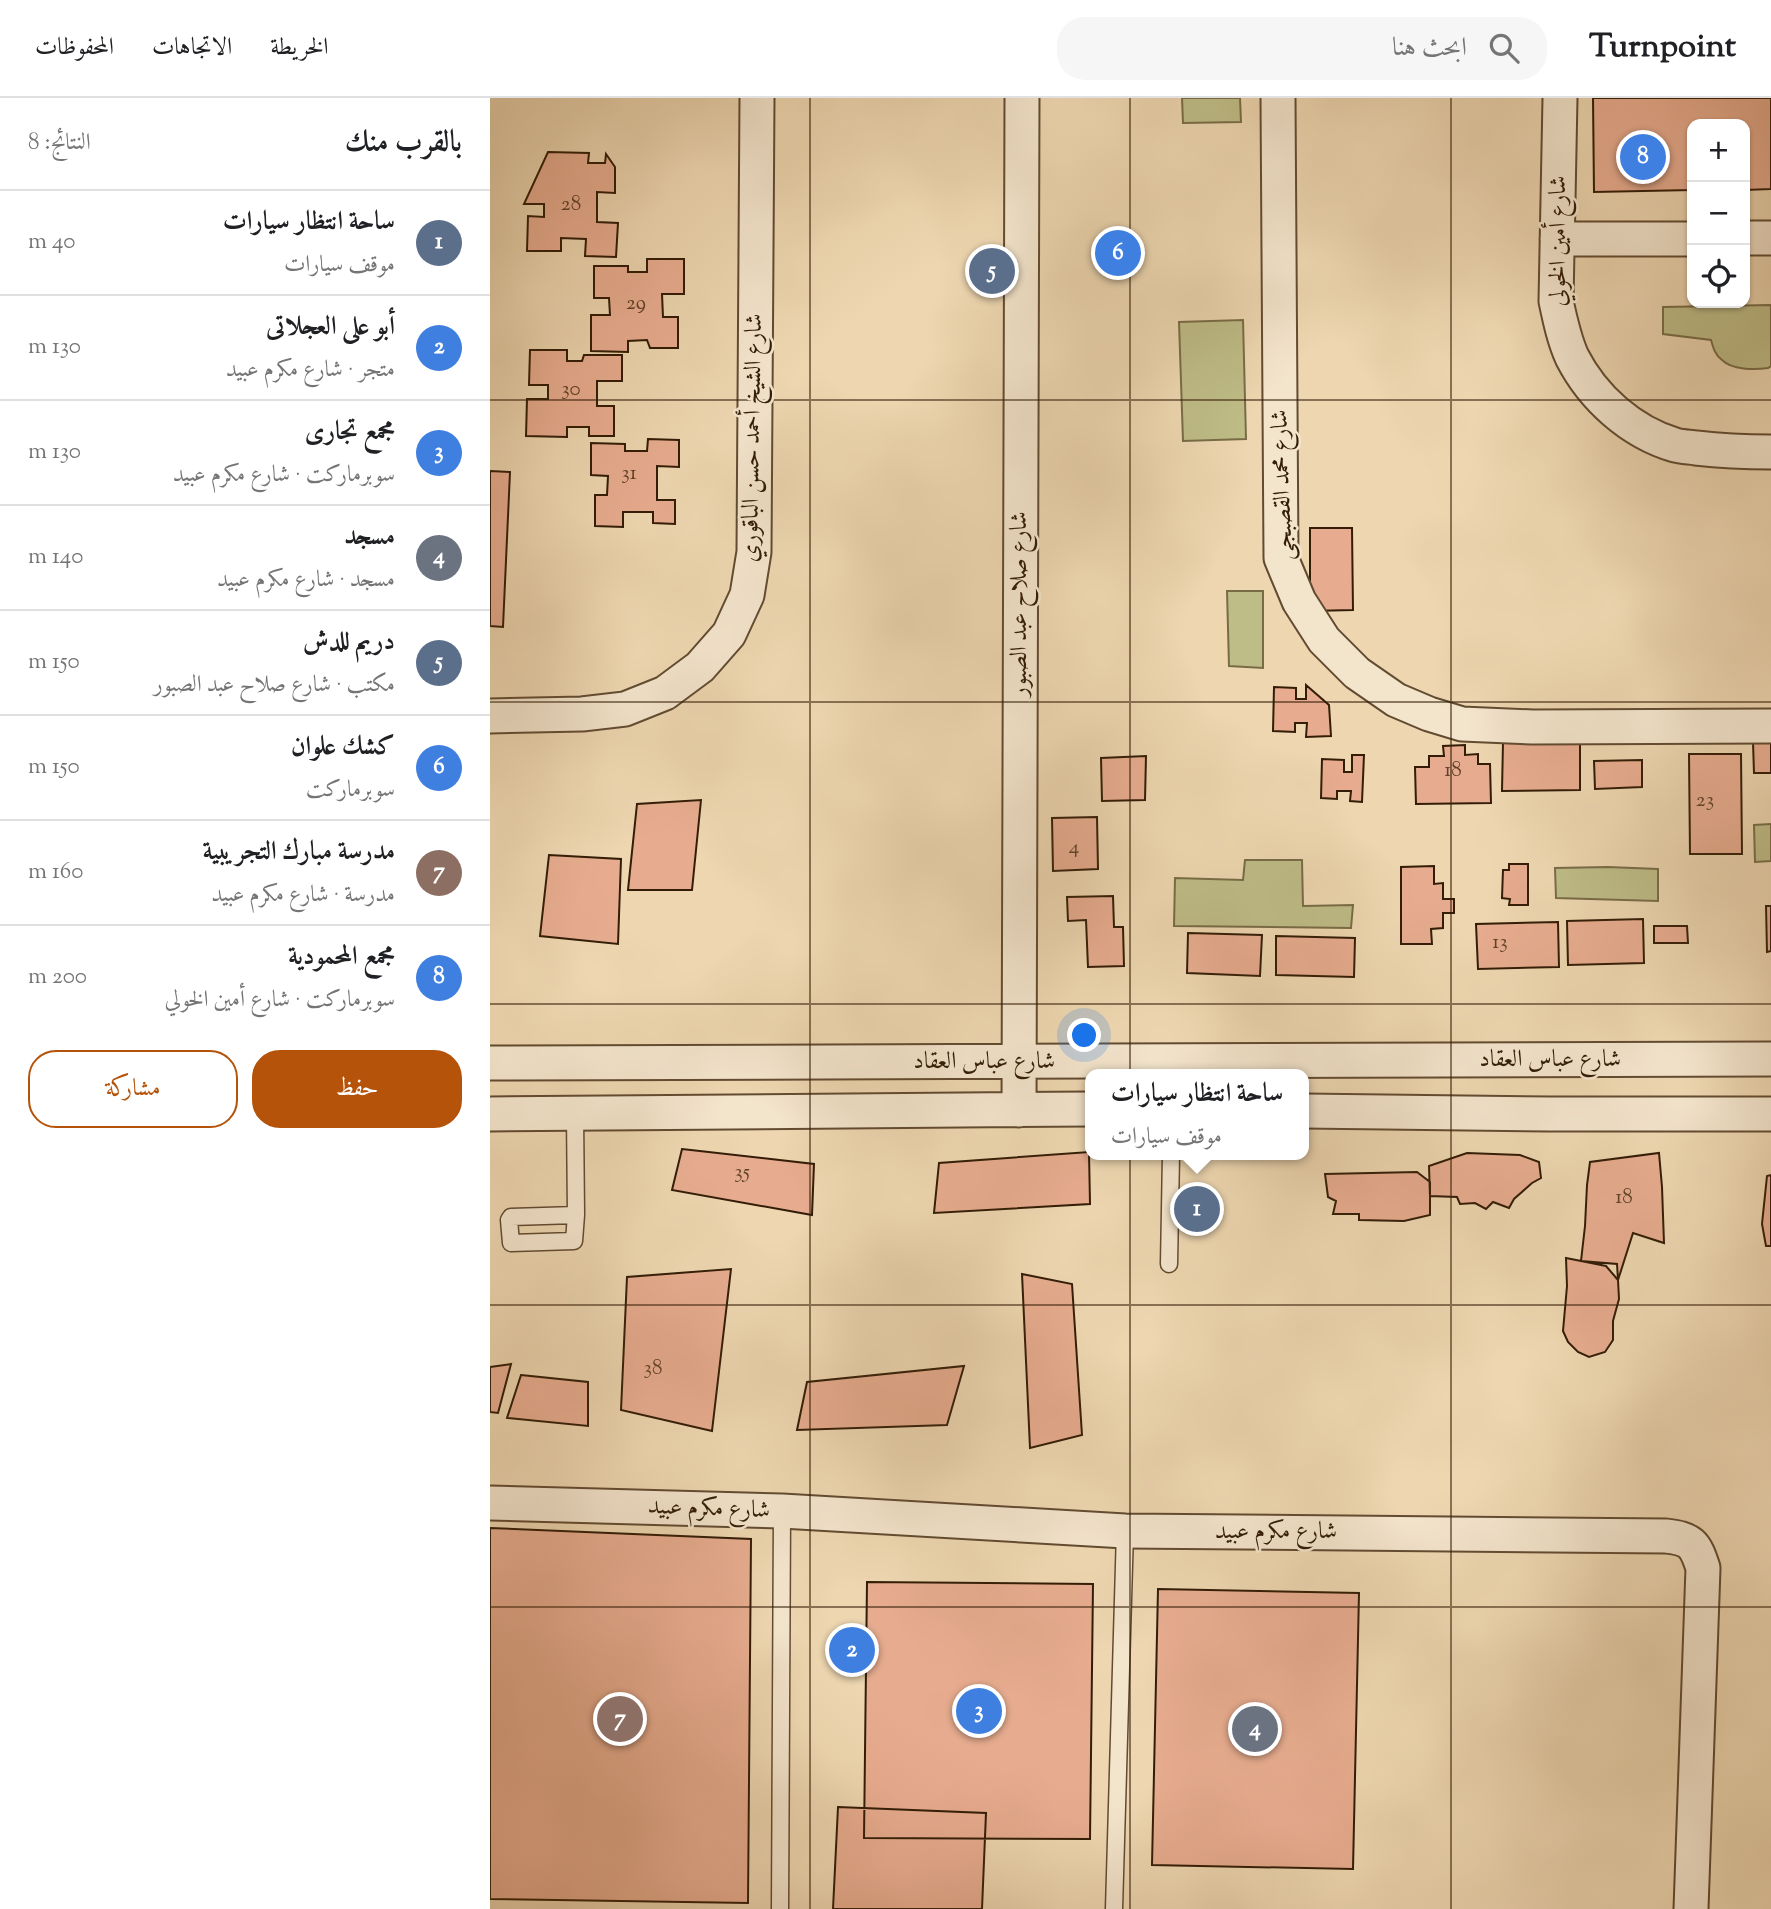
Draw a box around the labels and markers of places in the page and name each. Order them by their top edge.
pin: 8 [1620,131,1666,183]
pin: 6 [1095,227,1141,279]
pin: 5 [969,245,1015,297]
pin: 1 [1174,1183,1220,1235]
pin: 2 [829,1624,875,1676]
pin: 3 [956,1685,1002,1737]
pin: 7 [597,1693,643,1745]
pin: 4 [1232,1703,1278,1755]

